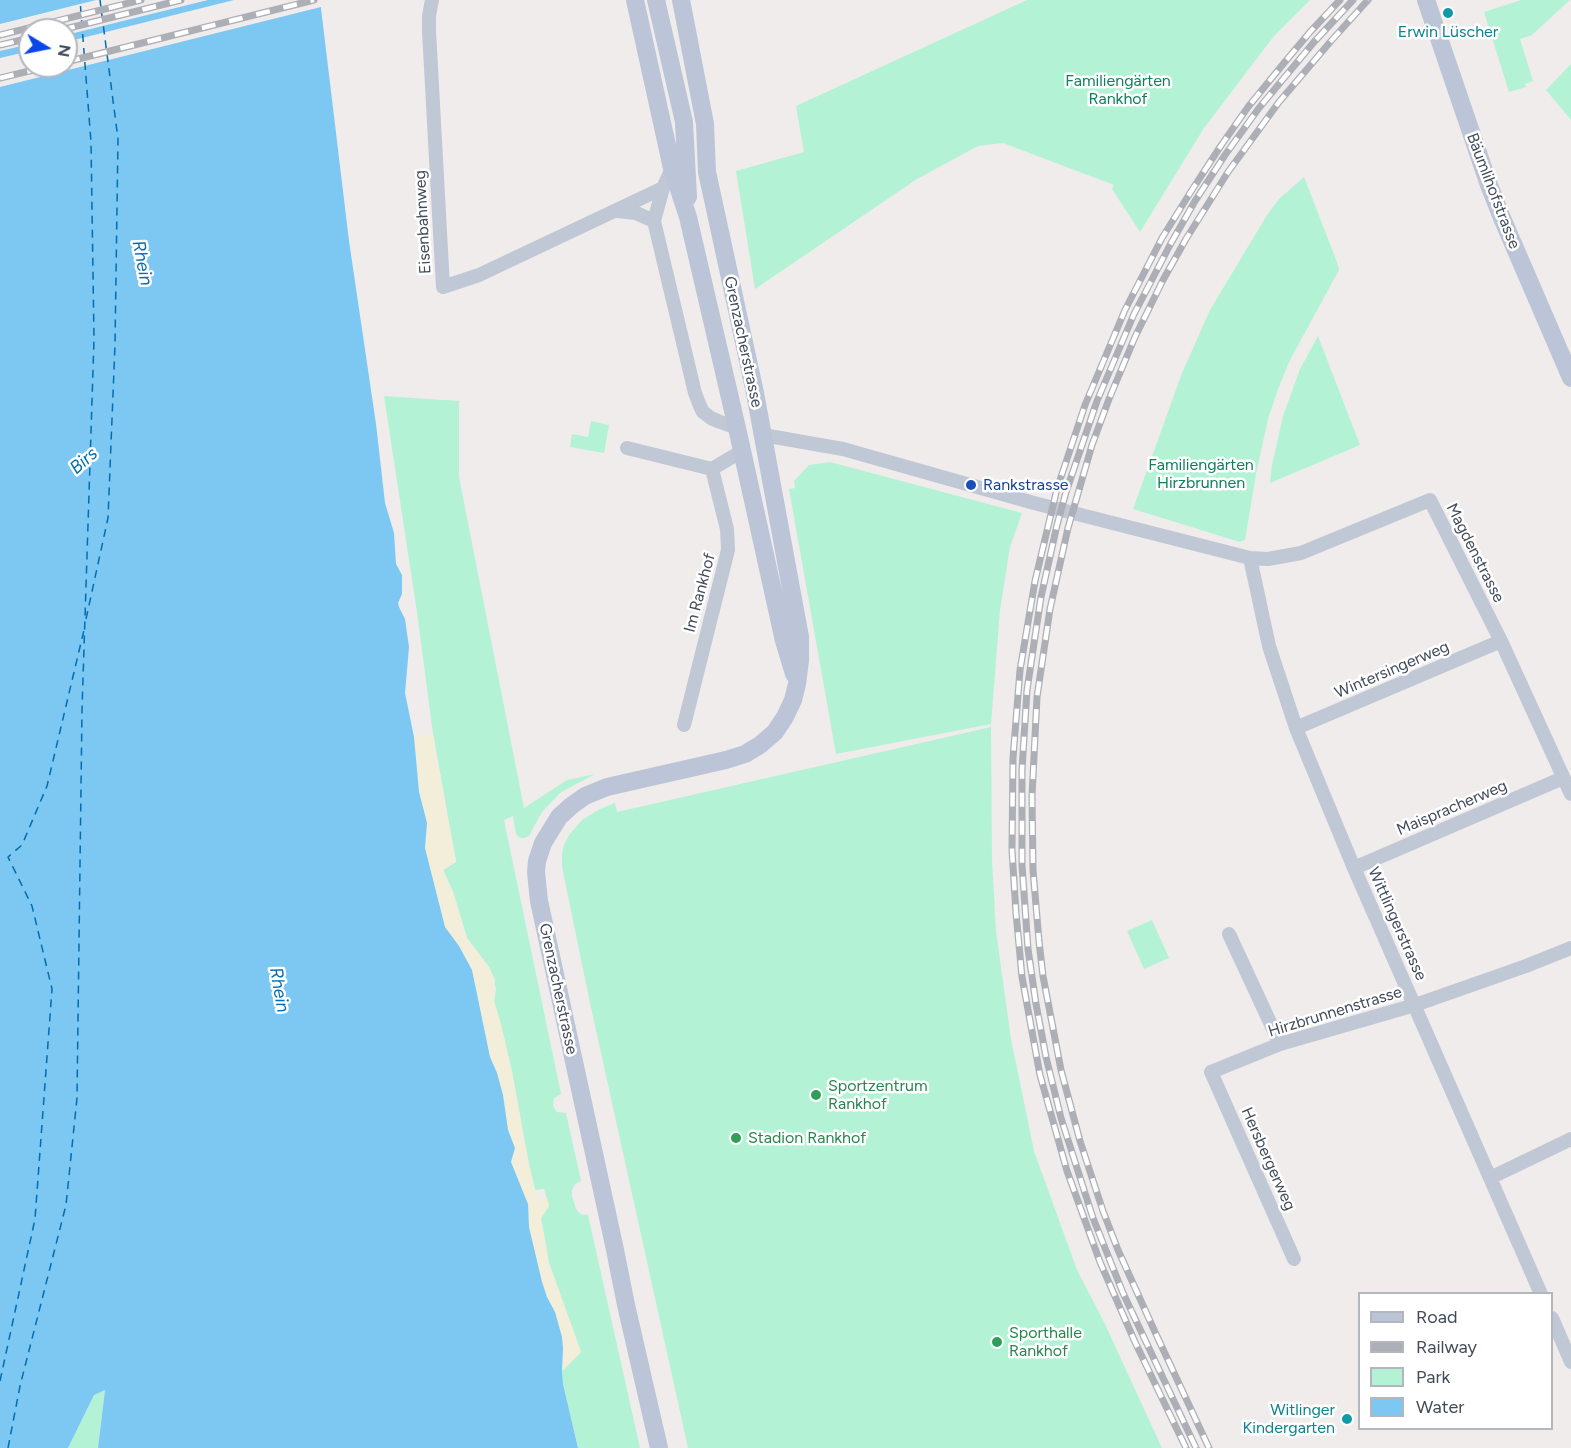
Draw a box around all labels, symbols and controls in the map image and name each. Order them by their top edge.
marker: Erwin Lüscher [1441,6,1455,20]
north arrow [18,18,78,78]
place label: Erwin Lüscher [1398,22,1498,42]
text: N [54,43,75,59]
park label: Familiengärten Rankhof [1065,71,1171,109]
street label: Bäumlihofstrasse [1462,130,1524,252]
street label: Eisenbahnweg [411,170,435,274]
water label: Rhein [127,239,157,287]
street label: Grenzacherstrasse [720,275,766,409]
water label: Birs [66,443,102,479]
park label: Familiengärten Hirzbrunnen [1148,455,1254,493]
place label: Rankstrasse [983,475,1069,495]
marker: Rankstrasse [964,478,978,492]
street label: Magdenstrasse [1442,500,1508,606]
street label: Im Rankhof [680,551,720,635]
street label: Wintersingerweg [1332,637,1452,703]
street label: Maispracherweg [1394,776,1510,840]
street label: Wittlingerstrasse [1364,865,1430,983]
street label: Grenzacherstrasse [535,922,581,1056]
water label: Rhein [264,966,294,1014]
street label: Hirzbrunnenstrasse [1266,983,1404,1041]
place label: Sportzentrum Rankhof [828,1076,928,1114]
marker: Sportzentrum Rankhof [809,1088,823,1102]
street label: Hersbergerweg [1237,1104,1299,1214]
place label: Stadion Rankhof [748,1128,866,1148]
marker: Stadion Rankhof [729,1131,743,1145]
legend [1358,1292,1553,1430]
text: Road [1416,1306,1457,1328]
place label: Sporthalle Rankhof [1009,1323,1082,1361]
marker: Sporthalle Rankhof [990,1335,1004,1349]
text: Railway [1416,1336,1477,1358]
text: Park [1416,1366,1450,1388]
text: Water [1416,1396,1464,1418]
place label: Witlinger Kindergarten [1242,1400,1335,1438]
marker: Witlinger Kindergarten [1340,1412,1354,1426]

